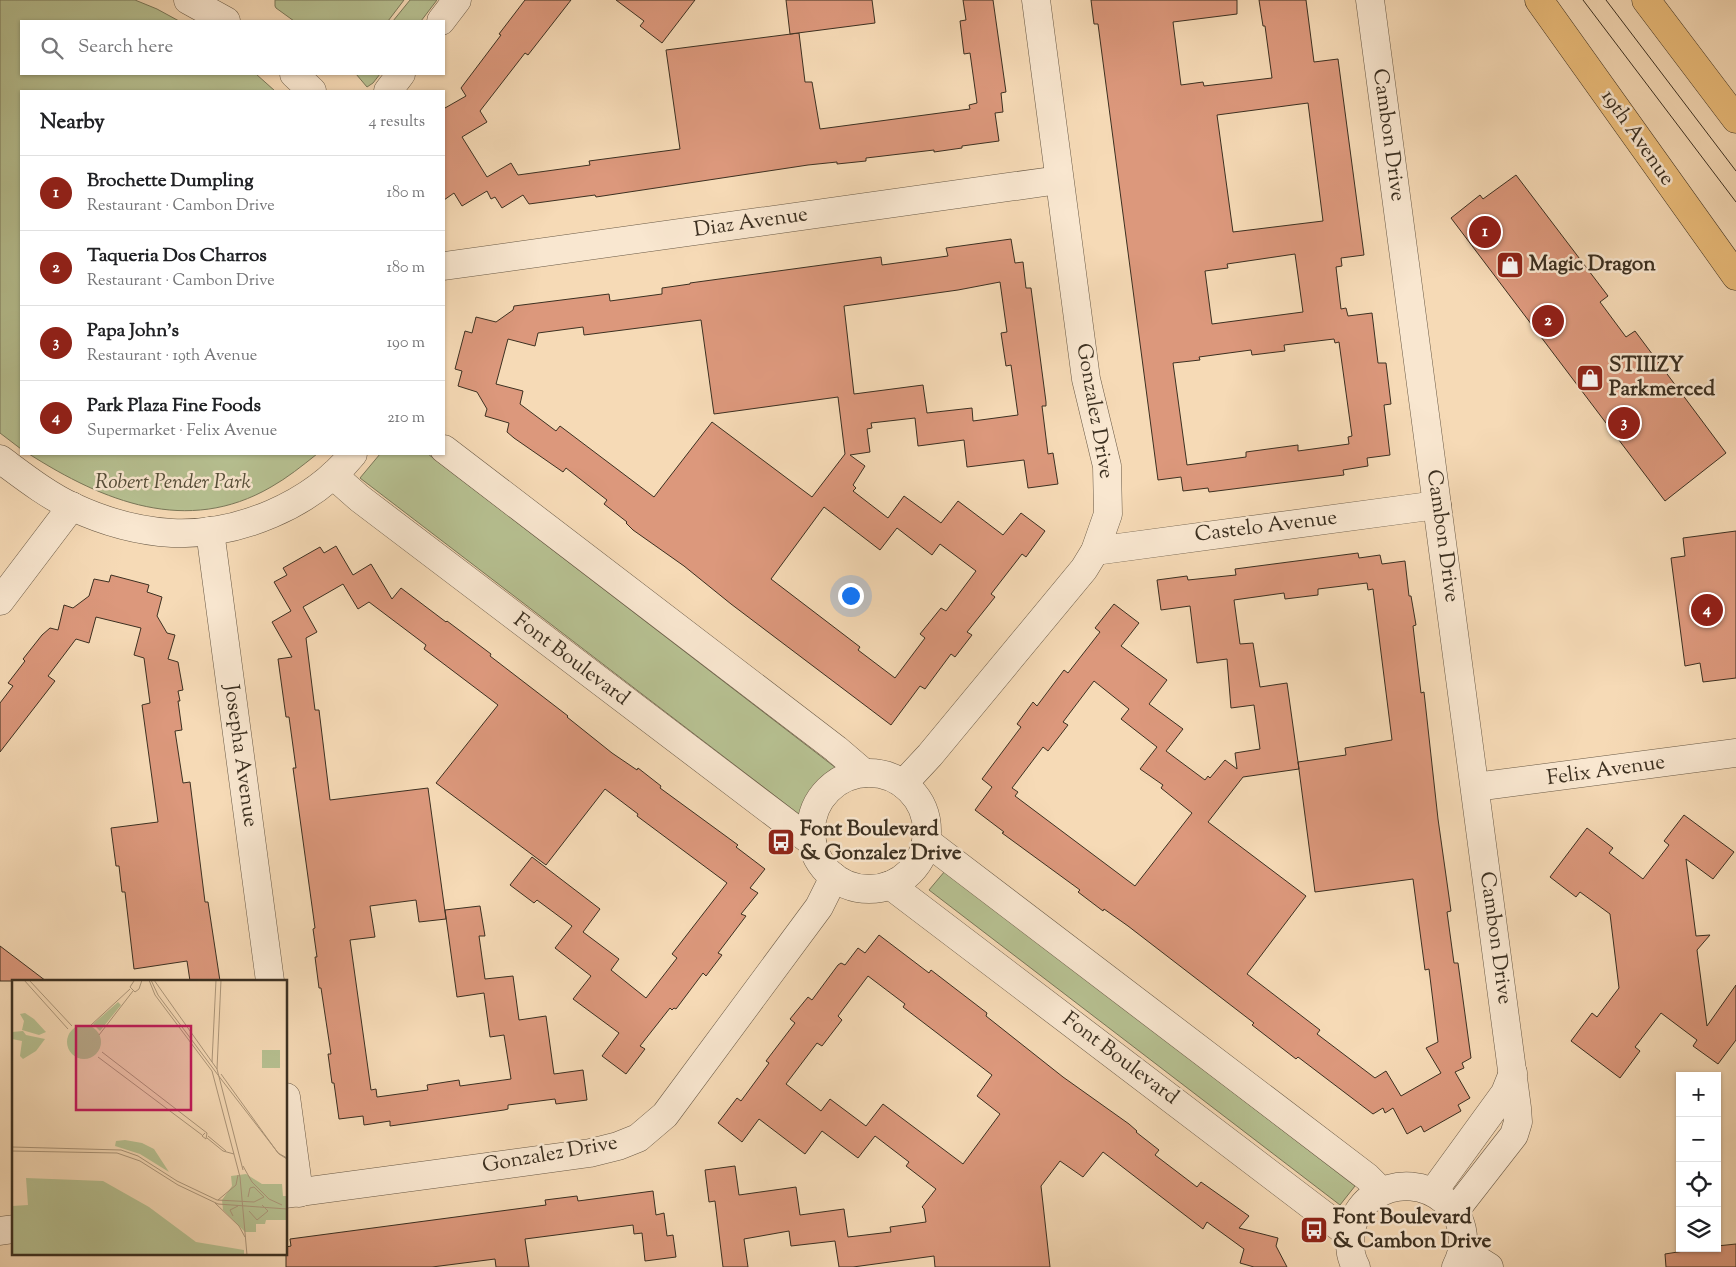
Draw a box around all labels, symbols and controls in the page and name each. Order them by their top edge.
search box [20,20,445,75]
icon: search [38,34,66,62]
text: Search here [78,34,173,61]
street label: Cambon Drive [1364,67,1412,203]
street label: 19th Avenue [1593,84,1681,192]
text: Nearby [40,108,105,138]
text: 4 results [369,111,425,134]
text: Brochette Dumpling [87,168,254,195]
text: 1 [53,182,59,205]
text: 180 m [386,182,425,205]
text: Restaurant · Cambon Drive [87,195,275,218]
street label: Diaz Avenue [692,200,810,246]
pin: 1 [1469,213,1501,251]
text: Taqueria Dos Charros [87,243,267,270]
shop icon: Magic Dragon [1495,250,1525,280]
place label: Magic Dragon [1529,250,1656,280]
text: 2 [52,257,60,280]
text: 180 m [386,257,425,280]
text: Restaurant · Cambon Drive [87,270,275,293]
pin: 2 [1532,302,1564,340]
text: Papa John's [87,318,179,345]
text: 3 [53,332,59,355]
text: 190 m [387,332,425,355]
street label: Gonzalez Drive [1067,341,1121,481]
text: Restaurant · 19th Avenue [87,345,257,368]
place label: STIIIZY Parkmerced [1609,351,1715,405]
shop icon: STIIIZY Parkmerced [1575,363,1605,393]
text: Park Plaza Fine Foods [87,393,261,420]
pin: 3 [1608,404,1640,442]
text: 4 [52,407,60,430]
text: 210 m [387,407,425,430]
text: Supermarket · Felix Avenue [87,420,277,443]
park label: Robert Pender Park [95,468,251,498]
street label: Cambon Drive [1418,468,1466,604]
street label: Castelo Avenue [1193,503,1339,551]
your location [838,583,864,609]
pin: 4 [1691,591,1723,629]
street label: Font Boulevard [507,606,636,714]
street label: Josepha Avenue [215,682,265,829]
street label: Felix Avenue [1545,748,1667,794]
place label: Font Boulevard & Gonzalez Drive [800,815,962,869]
bus stop icon: Font Boulevard & Gonzalez Drive [766,827,796,857]
street label: Cambon Drive [1471,870,1519,1006]
inset map [12,980,288,1254]
street label: Font Boulevard [1056,1005,1185,1113]
map controls [1676,1072,1721,1252]
button: + [1676,1072,1721,1117]
button: − [1676,1117,1721,1162]
street label: Gonzalez Drive [480,1128,620,1182]
button: locate [1676,1162,1721,1207]
place label: Font Boulevard & Cambon Drive [1333,1203,1491,1257]
button: layers [1676,1207,1721,1252]
bus stop icon: Font Boulevard & Cambon Drive [1299,1215,1329,1245]

